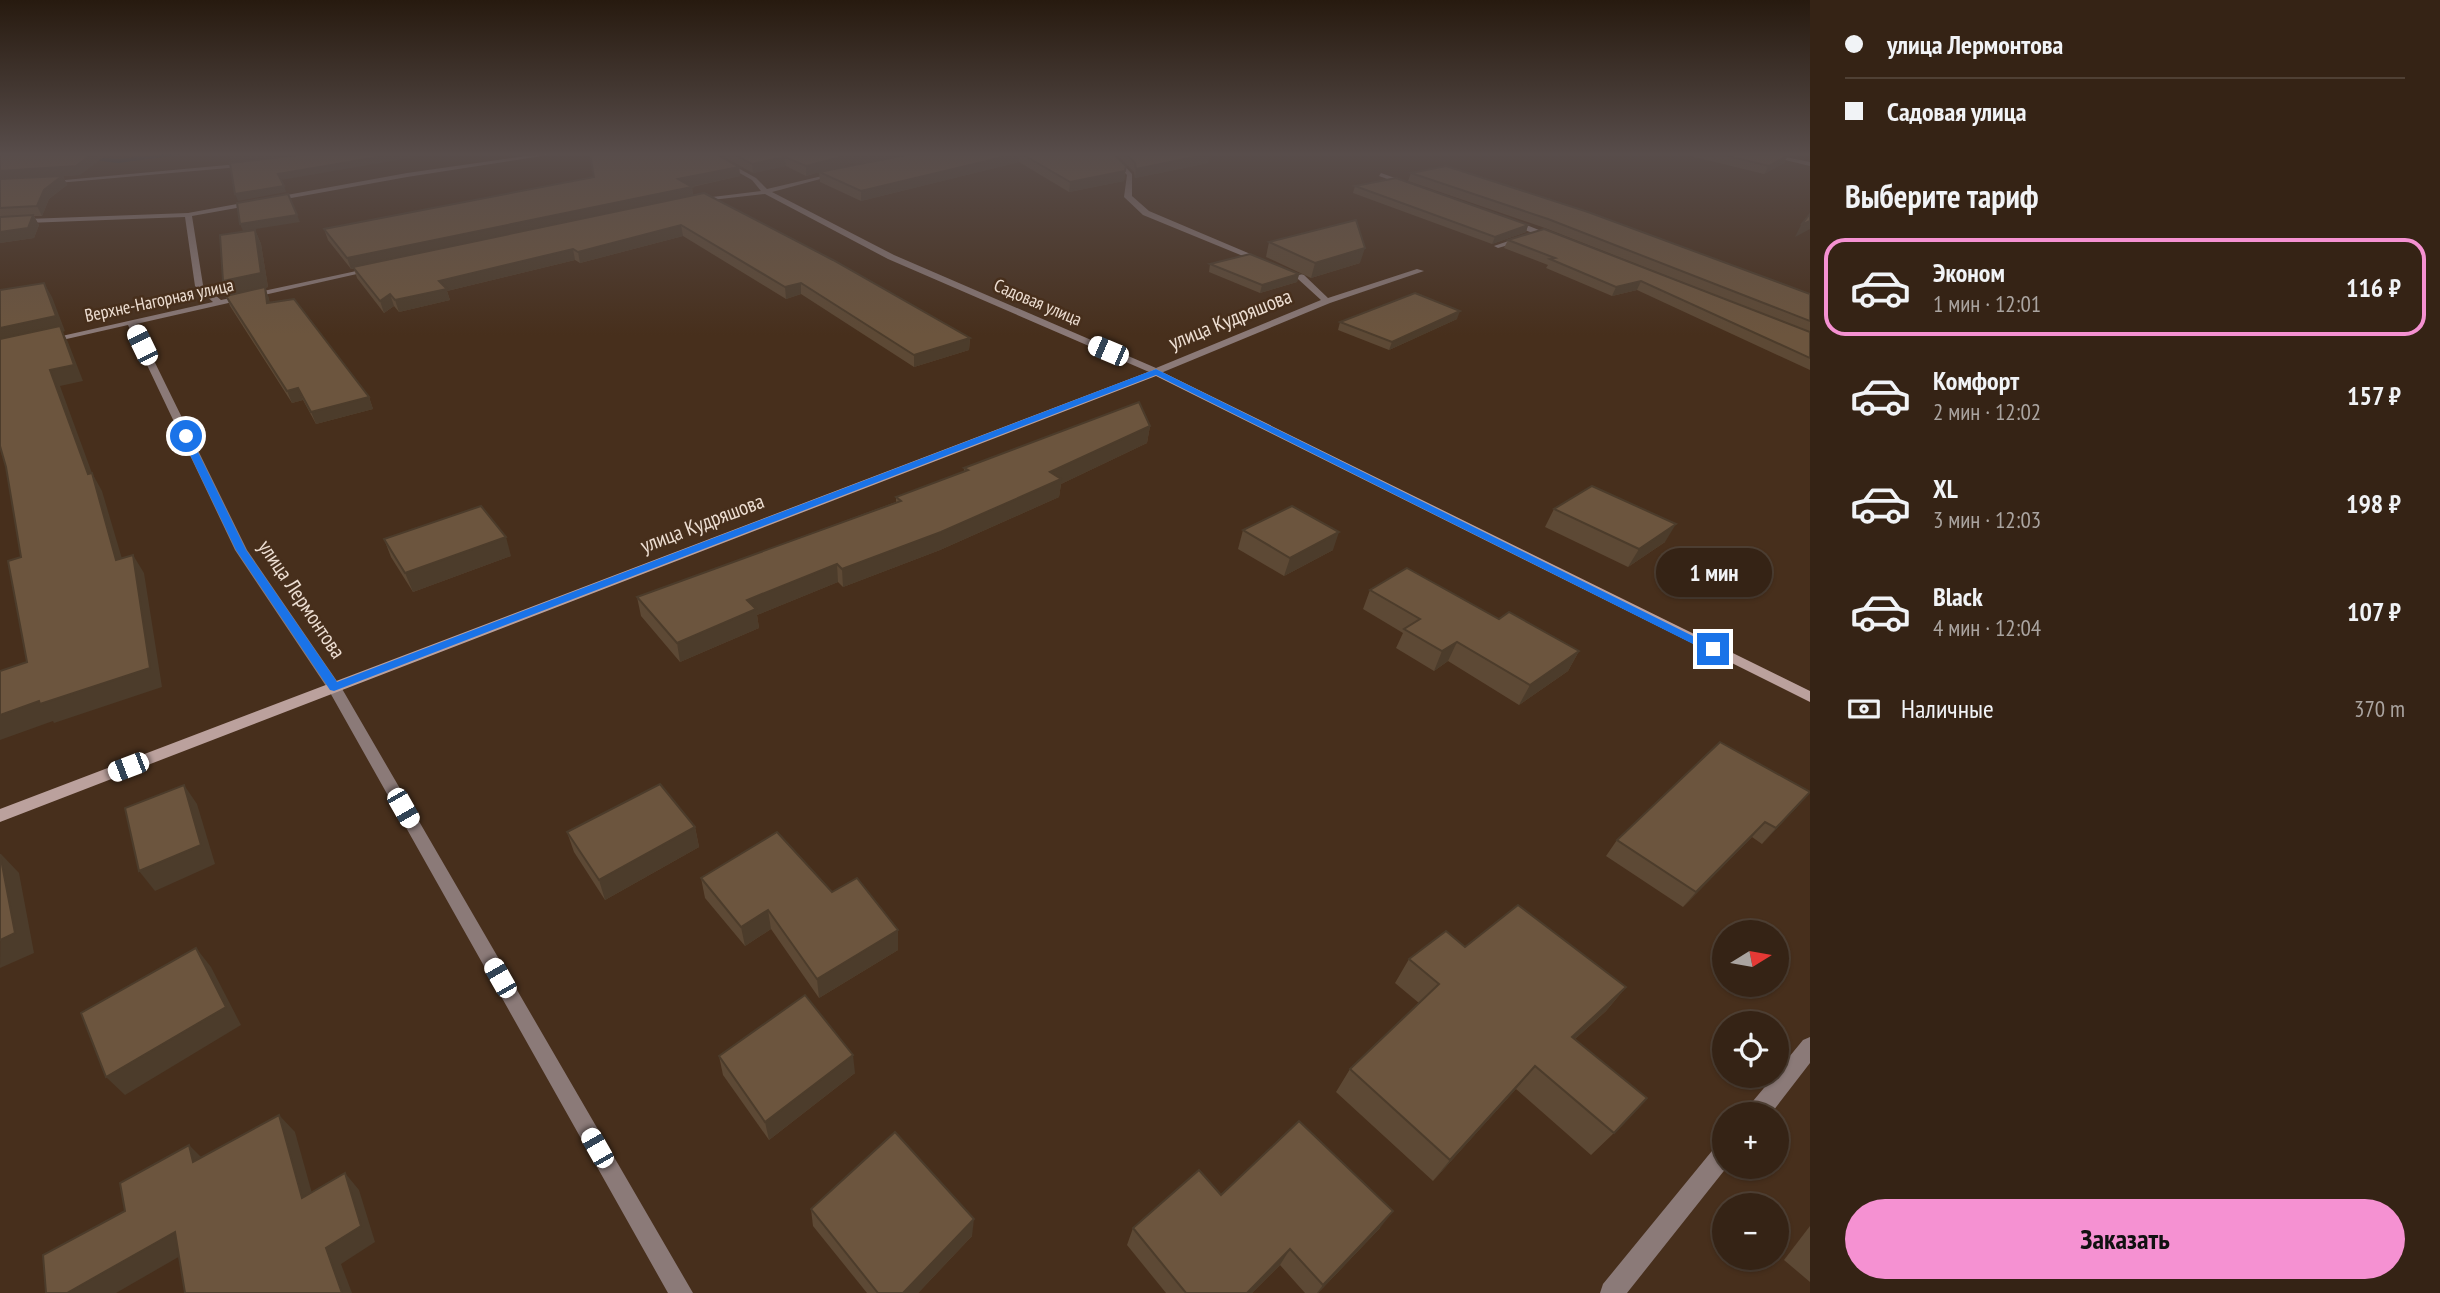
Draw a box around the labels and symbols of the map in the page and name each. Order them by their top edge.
street label: Верхне-Нагорная улица [82,273,236,327]
street label: Садовая улица [991,273,1085,331]
street label: улица Кудряшова [1165,282,1295,356]
car [124,322,161,368]
car [1085,333,1132,369]
route start [170,420,202,452]
street label: улица Кудряшова [636,487,768,559]
street label: улица Лермонтова [252,534,352,664]
callout: 1 мин [1655,548,1771,596]
route end [1697,633,1729,665]
car [105,750,152,784]
car [384,785,423,831]
north arrow [1712,920,1788,998]
car [481,955,520,1001]
car [578,1125,617,1171]

